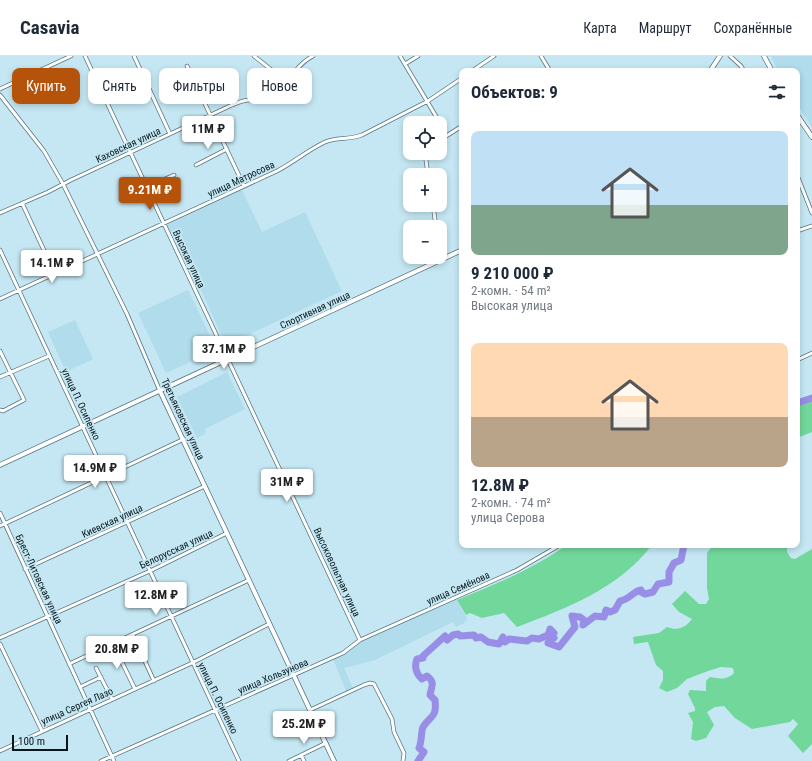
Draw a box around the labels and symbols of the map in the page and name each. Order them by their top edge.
pin: 11M ₽ [180,116,236,150]
street label: Каховская улица [94,125,162,165]
street label: улица Матросова [206,159,276,199]
pin: 9.21M ₽ [113,177,187,211]
street label: Высокая улица [171,228,207,290]
pin: 14.1M ₽ [15,250,89,284]
street label: Спортивная улица [278,289,352,331]
pin: 37.1M ₽ [187,336,261,370]
street label: улица П. Осипенко [60,366,102,442]
street label: Третьяковская улица [159,377,207,462]
pin: 14.9M ₽ [58,455,132,489]
pin: 31M ₽ [259,469,315,503]
street label: Киевская улица [80,502,144,540]
street label: Высоковольтная улица [312,526,362,618]
street label: Белорусская улица [138,527,215,571]
street label: Брест-Литовская улица [13,533,65,626]
street label: улица Семёнова [425,569,491,607]
pin: 12.8M ₽ [119,582,193,616]
pin: 20.8M ₽ [80,636,154,670]
street label: улица Хользунова [236,656,310,696]
street label: улица П. Осипенко [196,661,240,735]
street label: улица Сергея Лазо [39,685,115,727]
pin: 25.2M ₽ [267,711,341,745]
scale bar [12,733,68,752]

